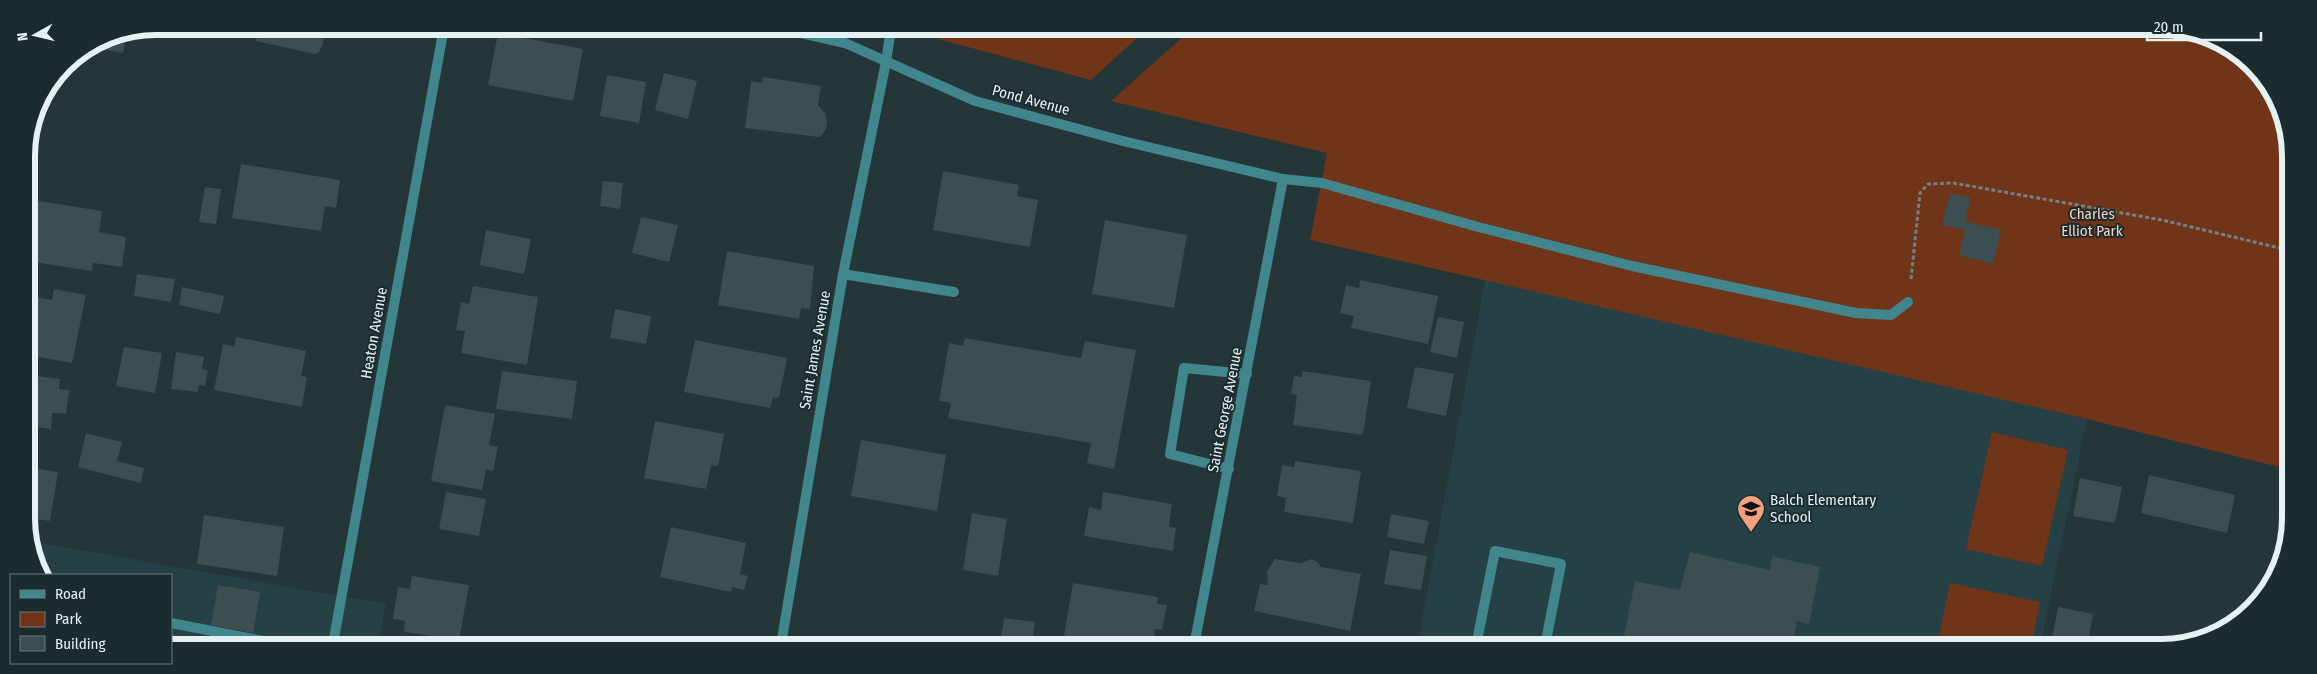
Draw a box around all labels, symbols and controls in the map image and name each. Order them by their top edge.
north arrow [10,10,60,60]
scale bar [2147,10,2261,42]
text: 20 m [2154,18,2184,36]
text: N [14,31,32,42]
street label: Pond Avenue [990,81,1072,119]
park label: Charles Elliot Park [2061,205,2123,240]
street label: Heaton Avenue [357,286,391,380]
street label: Saint James Avenue [796,289,834,411]
street label: Saint George Avenue [1204,346,1246,474]
place label: Balch Elementary School [1770,491,1877,526]
school or university icon: Balch Elementary School [1736,494,1766,533]
legend [10,574,172,664]
text: Road [55,585,86,603]
text: Park [55,610,82,628]
text: Building [55,635,106,653]

